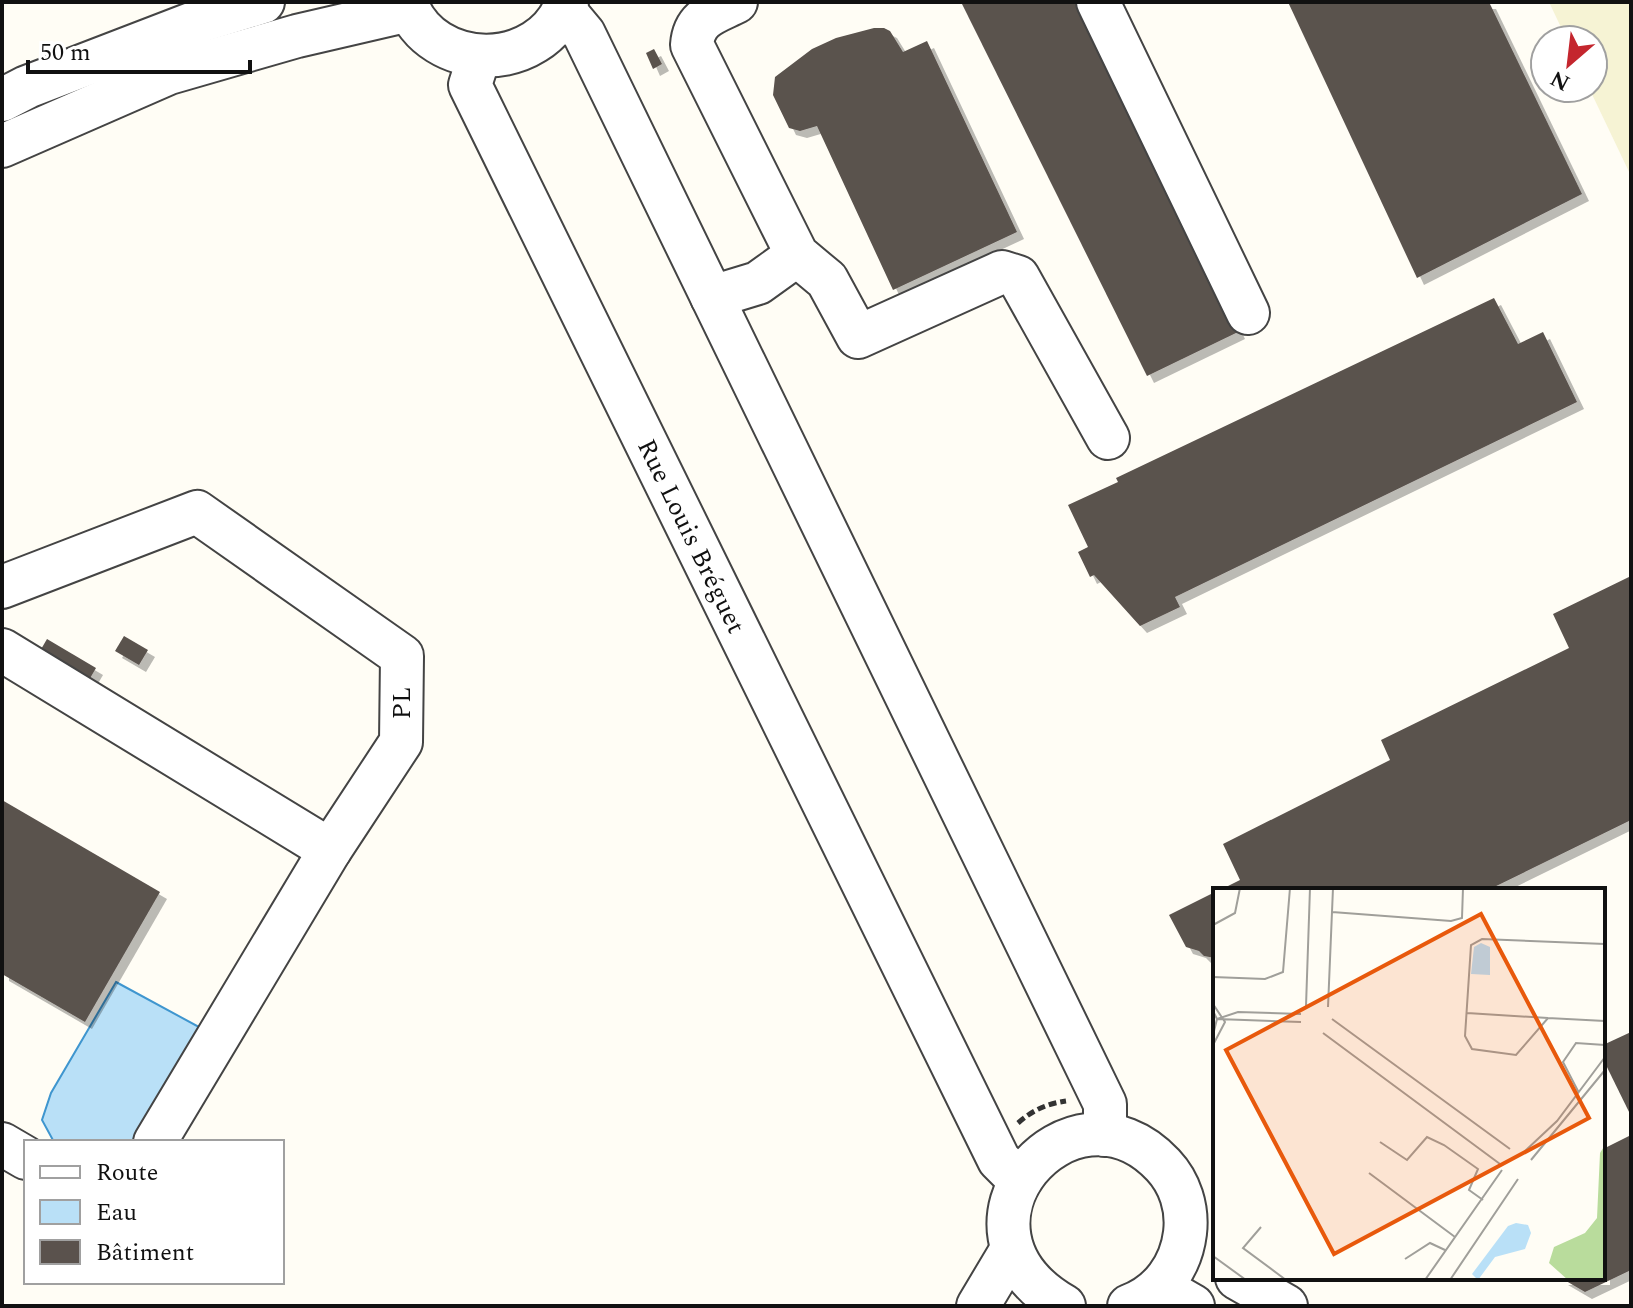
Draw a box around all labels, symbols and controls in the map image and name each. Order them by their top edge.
scale bar [28,24,250,74]
north arrow [1529,24,1609,104]
text: 50 m [40,35,91,71]
text: N [1545,62,1576,99]
street label: Rue Louis Bréguet [627,432,756,641]
street label: PL [382,686,422,720]
inset map [1213,888,1605,1280]
legend [24,1140,284,1284]
text: Route [96,1155,158,1191]
text: Eau [96,1195,137,1231]
text: Bâtiment [96,1235,194,1271]

